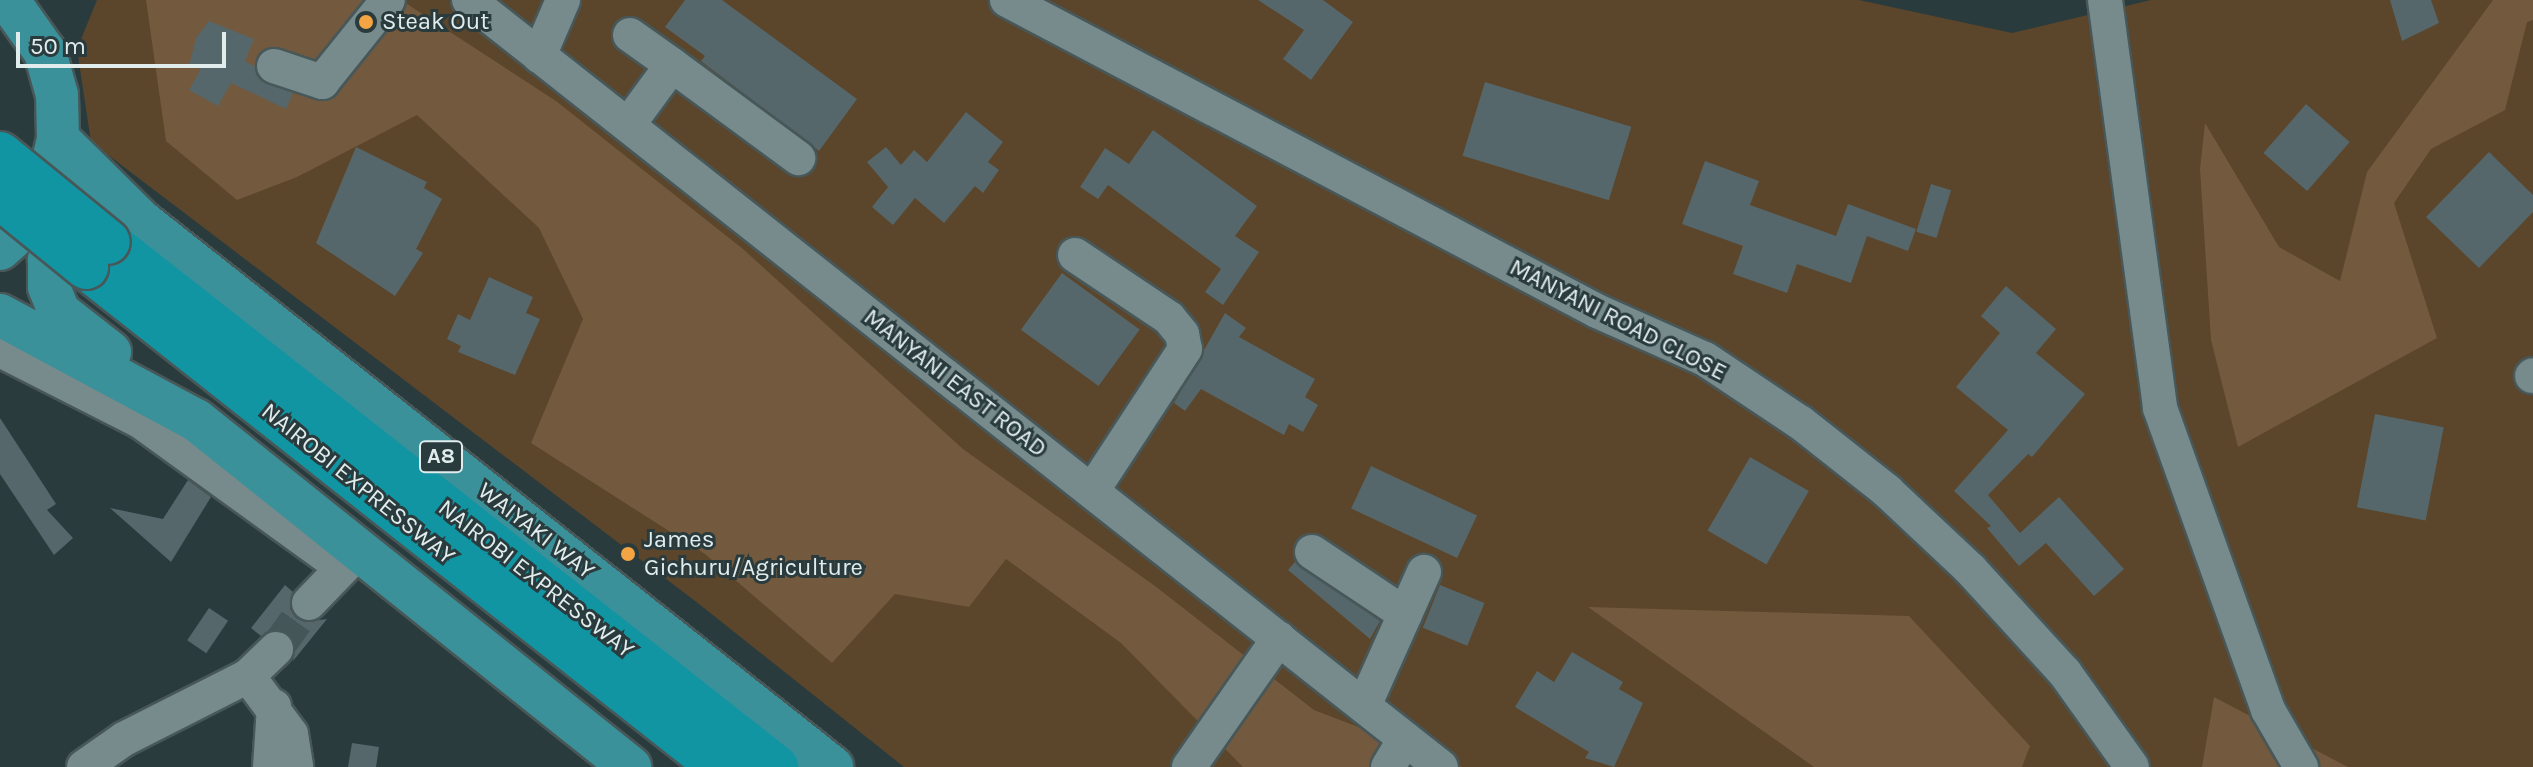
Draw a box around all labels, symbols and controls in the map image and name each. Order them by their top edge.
place label: Steak Out [382,8,489,36]
marker: Steak Out [357,13,375,31]
scale bar [20,16,230,66]
text: 50 m [30,32,86,60]
street label: MANYANI ROAD CLOSE [1505,253,1731,387]
street label: MANYANI EAST ROAD [858,303,1052,463]
street label: NAIROBI EXPRESSWAY [255,397,461,571]
road number: A8 [419,439,463,475]
street label: WAIYAKI WAY [472,476,600,586]
street label: NAIROBI EXPRESSWAY [432,494,640,664]
place label: James Gichuru/Agriculture [644,526,863,582]
marker: James Gichuru/Agriculture [619,545,637,563]

